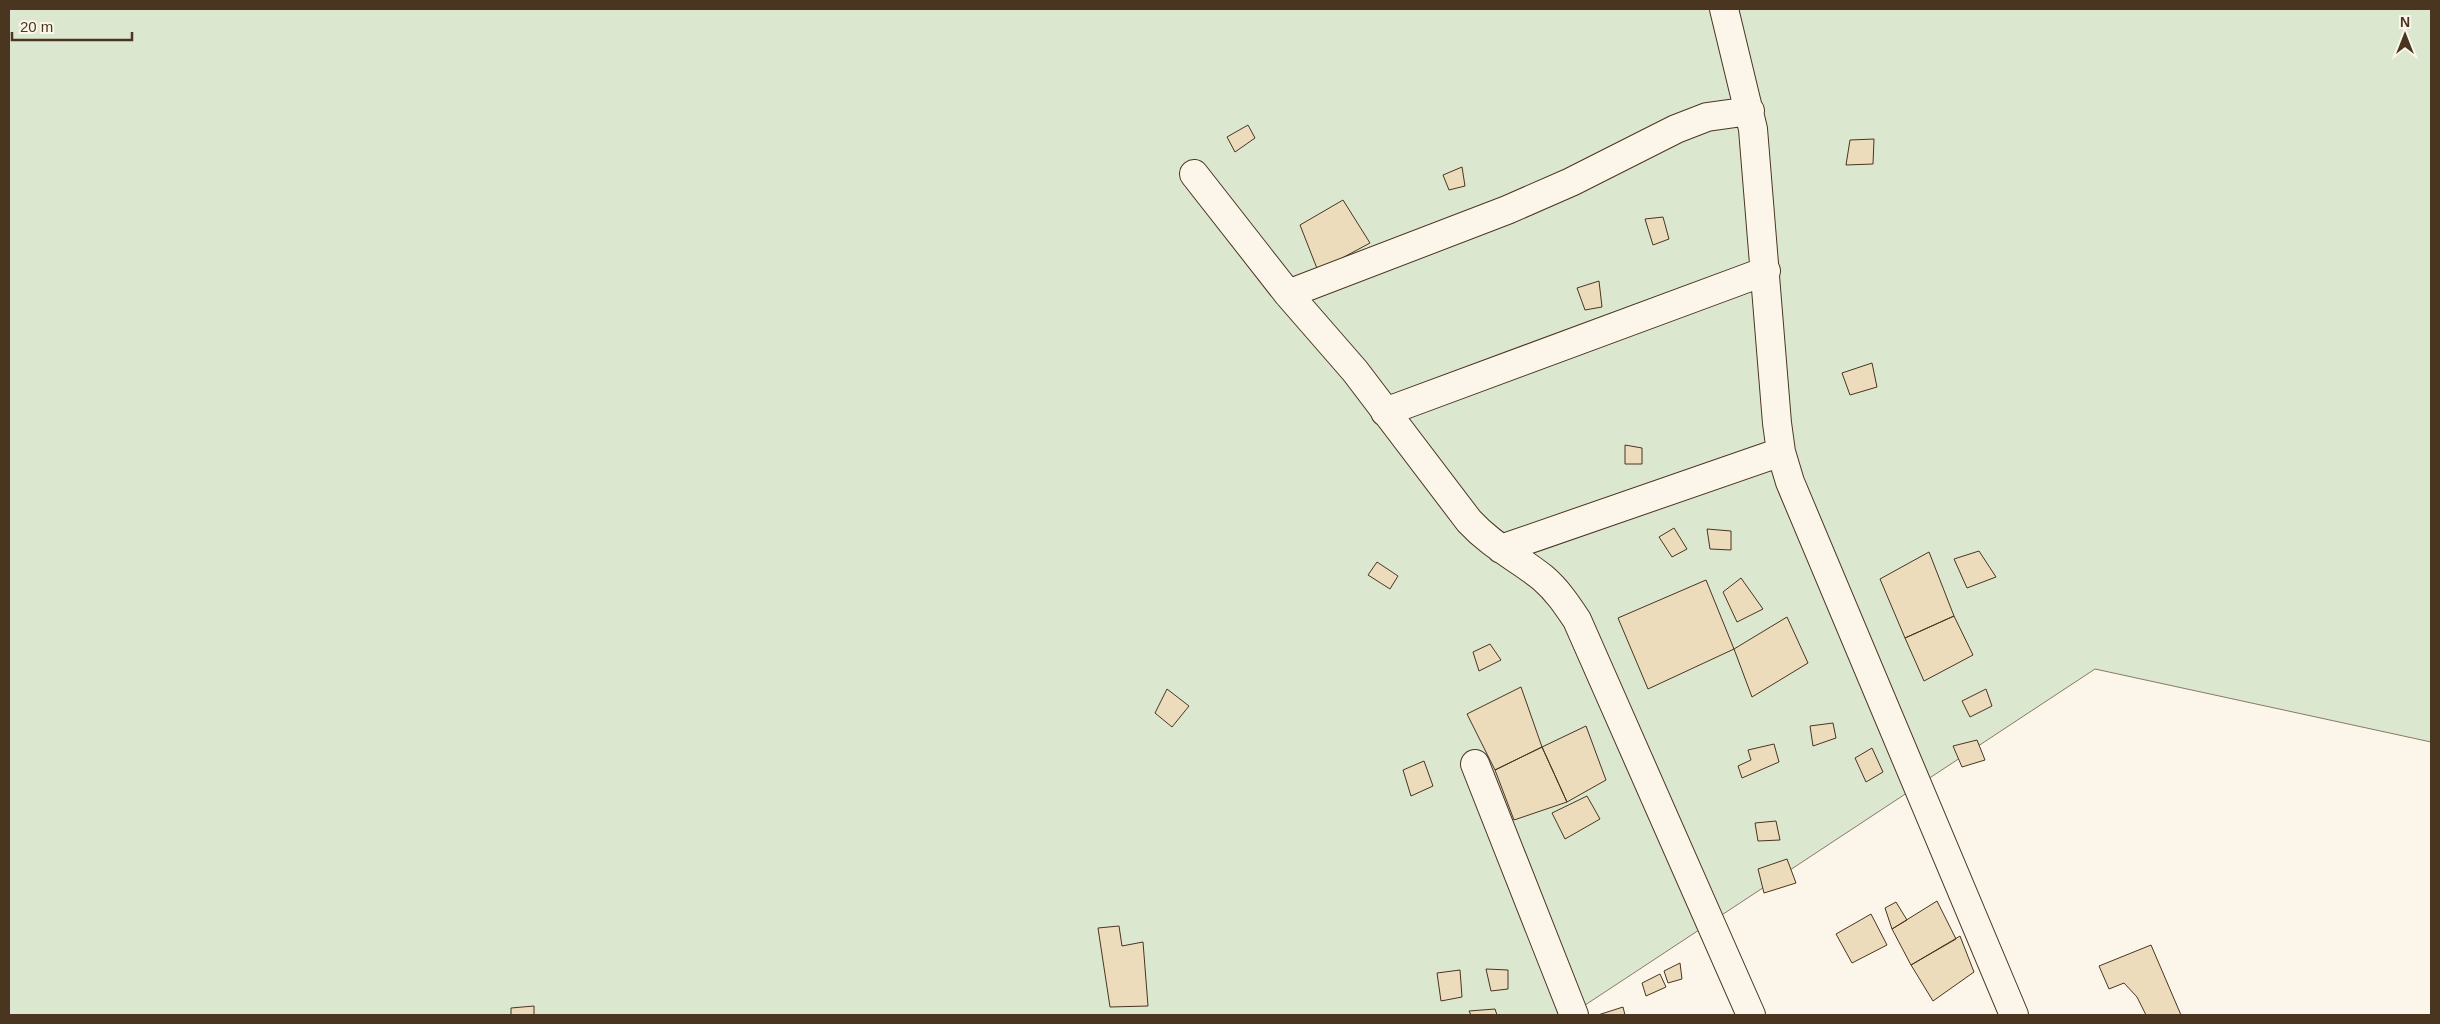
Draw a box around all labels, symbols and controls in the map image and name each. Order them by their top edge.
scale bar [12,10,132,42]
north arrow [2380,10,2430,60]
text: N [2400,14,2410,30]
text: 20 m [20,18,53,35]

